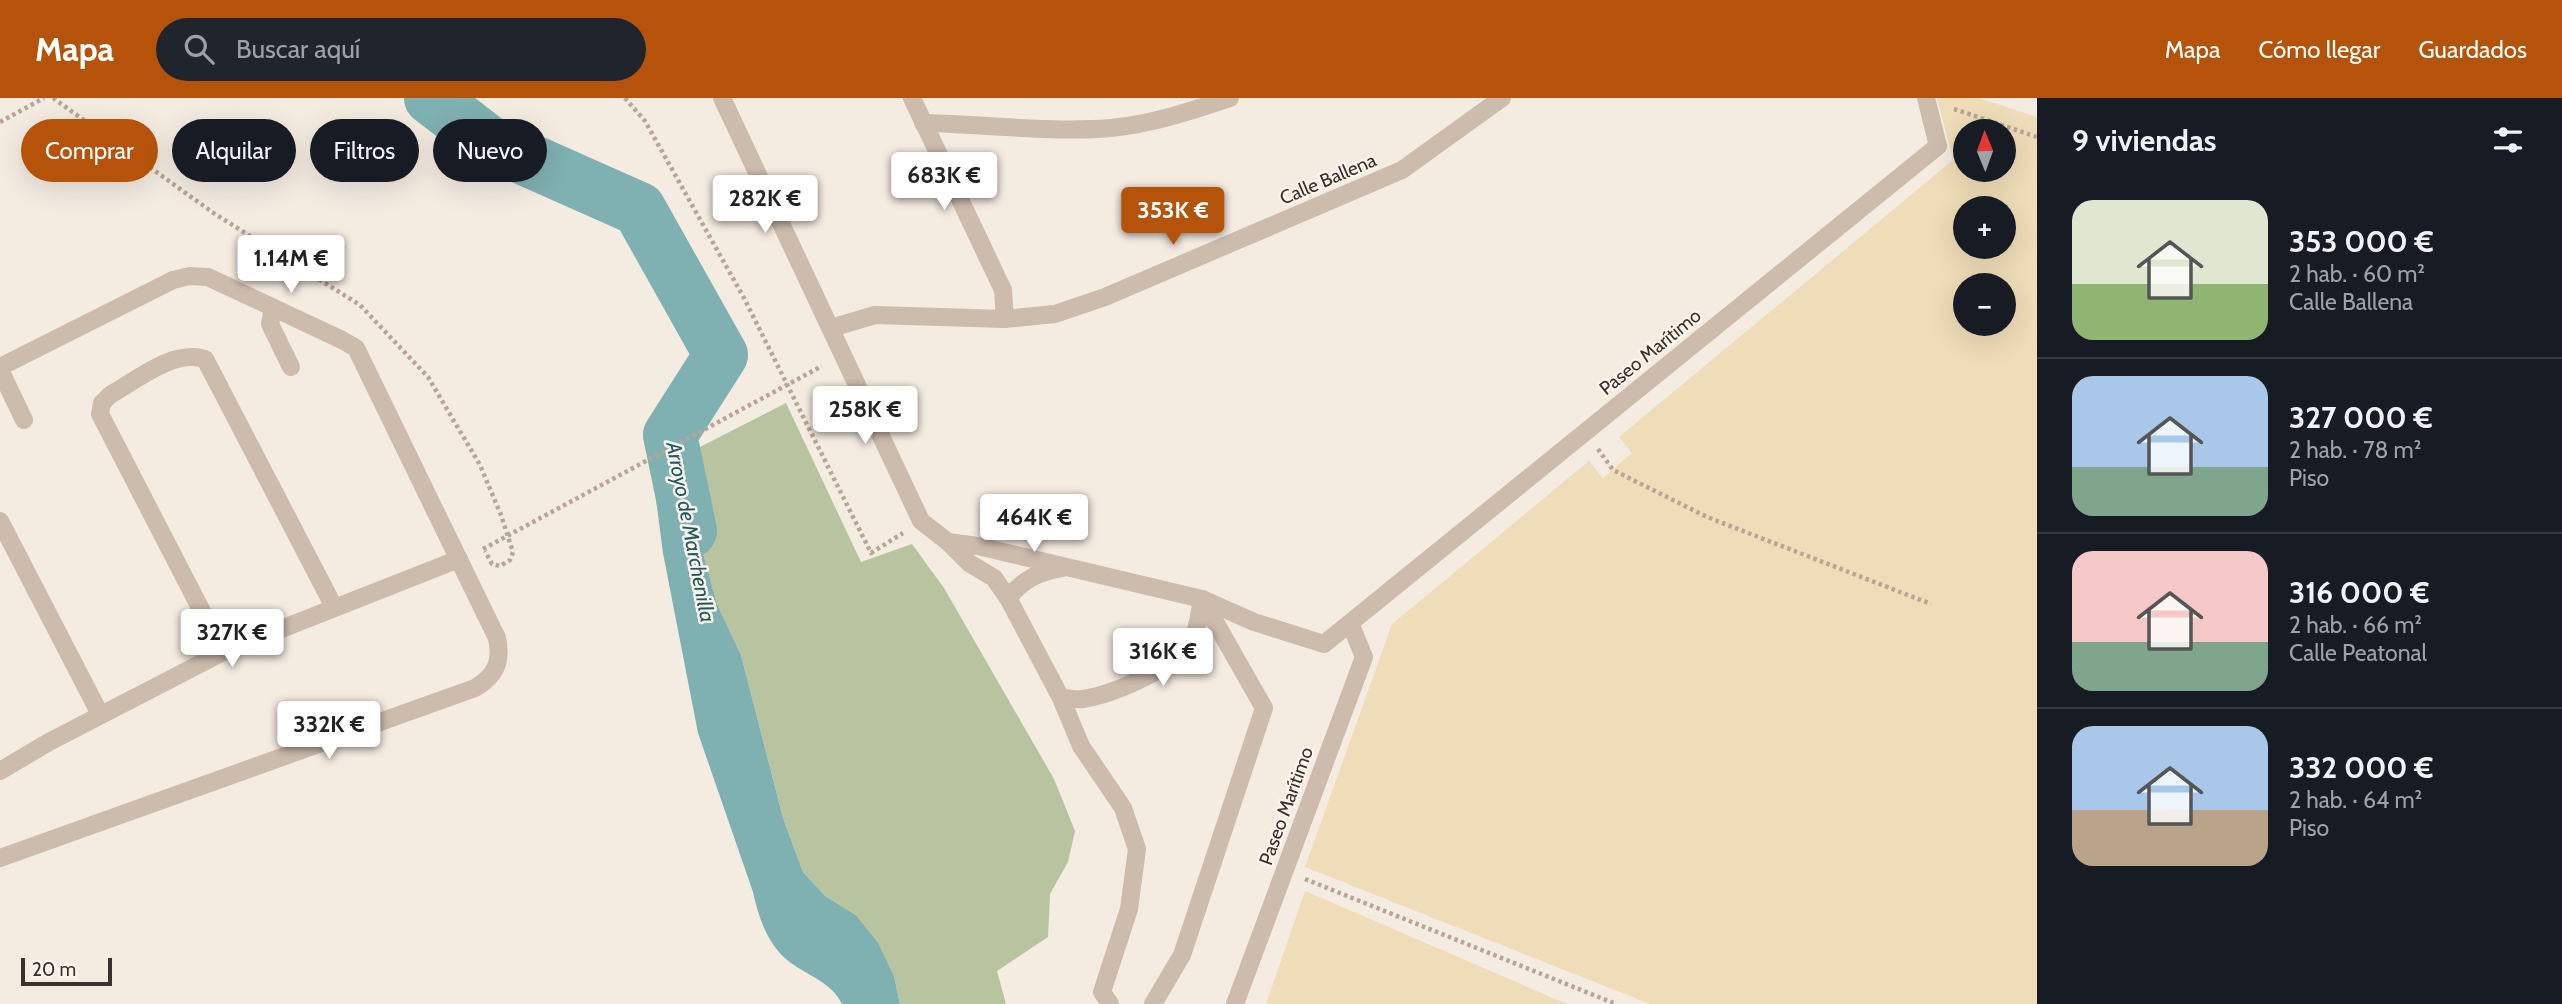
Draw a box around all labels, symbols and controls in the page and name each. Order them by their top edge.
search box [156,18,646,81]
text: Mapa [35,29,114,69]
icon: search [180,30,218,68]
text: Buscar aquí [236,33,360,65]
text: Mapa [2165,35,2221,64]
text: Cómo llegar [2259,35,2380,64]
text: Guardados [2418,35,2527,64]
chip: Comprar [21,119,158,182]
chip: Alquilar [172,119,296,182]
chip: Filtros [310,119,419,182]
chip: Nuevo [433,119,547,182]
north arrow [1953,119,2016,182]
map controls [1953,119,2016,336]
icon: filters [2489,121,2527,159]
text: 9 viviendas [2072,122,2217,159]
street label: Calle Ballena [1276,148,1380,210]
pin: 683K € [887,152,1001,212]
text: 683K € [907,161,981,189]
pin: 282K € [708,176,822,235]
text: 282K € [729,184,801,212]
pin: 353K € [1116,188,1230,247]
text: 353K € [1137,196,1209,224]
button: + [1953,196,2016,259]
text: 353 000 € [2289,223,2434,260]
icon: home [2128,228,2212,312]
pin: 1.14M € [226,236,356,295]
text: 1.14M € [253,244,329,272]
text: 2 hab. · 60 m² [2289,260,2425,288]
button: − [1953,273,2016,336]
text: Calle Ballena [2289,288,2413,316]
street label: Paseo Marítimo [1595,304,1705,400]
pin: 258K € [808,386,922,446]
text: 258K € [829,395,901,423]
text: 327 000 € [2289,399,2433,436]
icon: home [2128,404,2212,488]
text: 2 hab. · 78 m² [2289,436,2421,464]
water label: Arroyo de Marchenilla [661,439,721,624]
text: Piso [2289,464,2329,492]
pin: 464K € [977,494,1091,554]
text: 464K € [996,503,1072,531]
text: 316 000 € [2289,574,2429,611]
icon: home [2128,579,2212,663]
pin: 327K € [175,610,289,669]
text: 2 hab. · 66 m² [2289,611,2422,639]
text: 327K € [197,618,267,646]
pin: 316K € [1106,628,1220,688]
text: 316K € [1129,637,1197,665]
text: Calle Peatonal [2289,639,2427,667]
pin: 332K € [272,702,386,761]
text: 332K € [293,710,365,738]
street label: Paseo Marítimo [1254,744,1318,868]
text: 332 000 € [2289,749,2433,786]
icon: home [2128,754,2212,838]
text: 2 hab. · 64 m² [2289,786,2422,814]
text: Piso [2289,814,2329,842]
scale bar [21,955,112,987]
text: 20 m [32,958,76,981]

